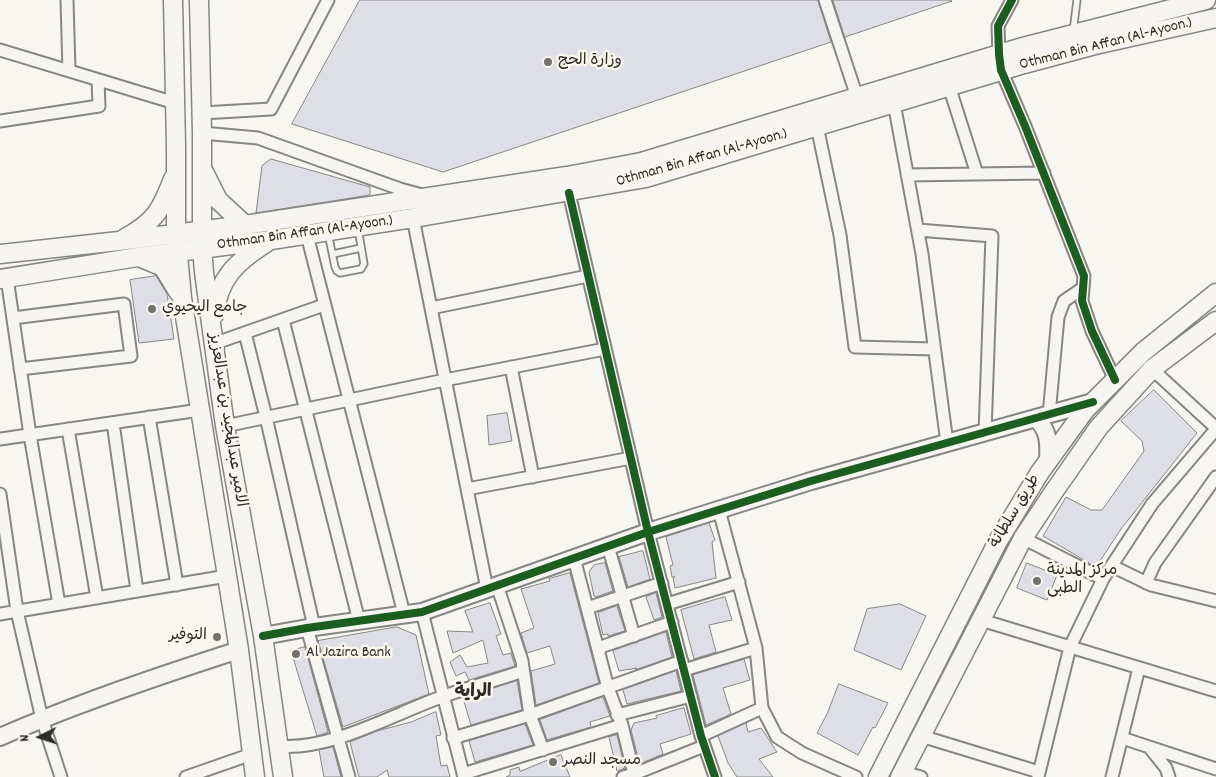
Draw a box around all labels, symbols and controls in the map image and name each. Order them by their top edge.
street label: Othman Bin Affan (Al-Ayoon.) [1018,14,1194,76]
place label: وزارة الحج [558,52,622,72]
marker: وزارة الحج [542,56,554,68]
street label: Othman Bin Affan (Al-Ayoon.) [614,125,790,193]
street label: Othman Bin Affan (Al-Ayoon.) [216,212,394,256]
place label: جامع اليحيوي [162,299,247,319]
marker: جامع اليحيوي [146,303,158,315]
street label: الامير عبدالمجيد بن عبدالعزيز [203,332,249,508]
street label: طريق سلطانة [986,472,1046,552]
place label: مرکز المدینة الطبی [1047,562,1117,600]
marker: مرکز المدینة الطبی [1031,575,1043,587]
place label: التوفير [169,627,207,647]
marker: التوفير [211,631,223,643]
place label: Al Jazira Bank [306,644,391,664]
marker: Al Jazira Bank [290,648,302,660]
district label: الراية [454,683,492,705]
north arrow [15,712,65,762]
text: N [15,734,35,742]
place label: مسجد النصر [563,752,641,772]
marker: مسجد النصر [547,756,559,768]

